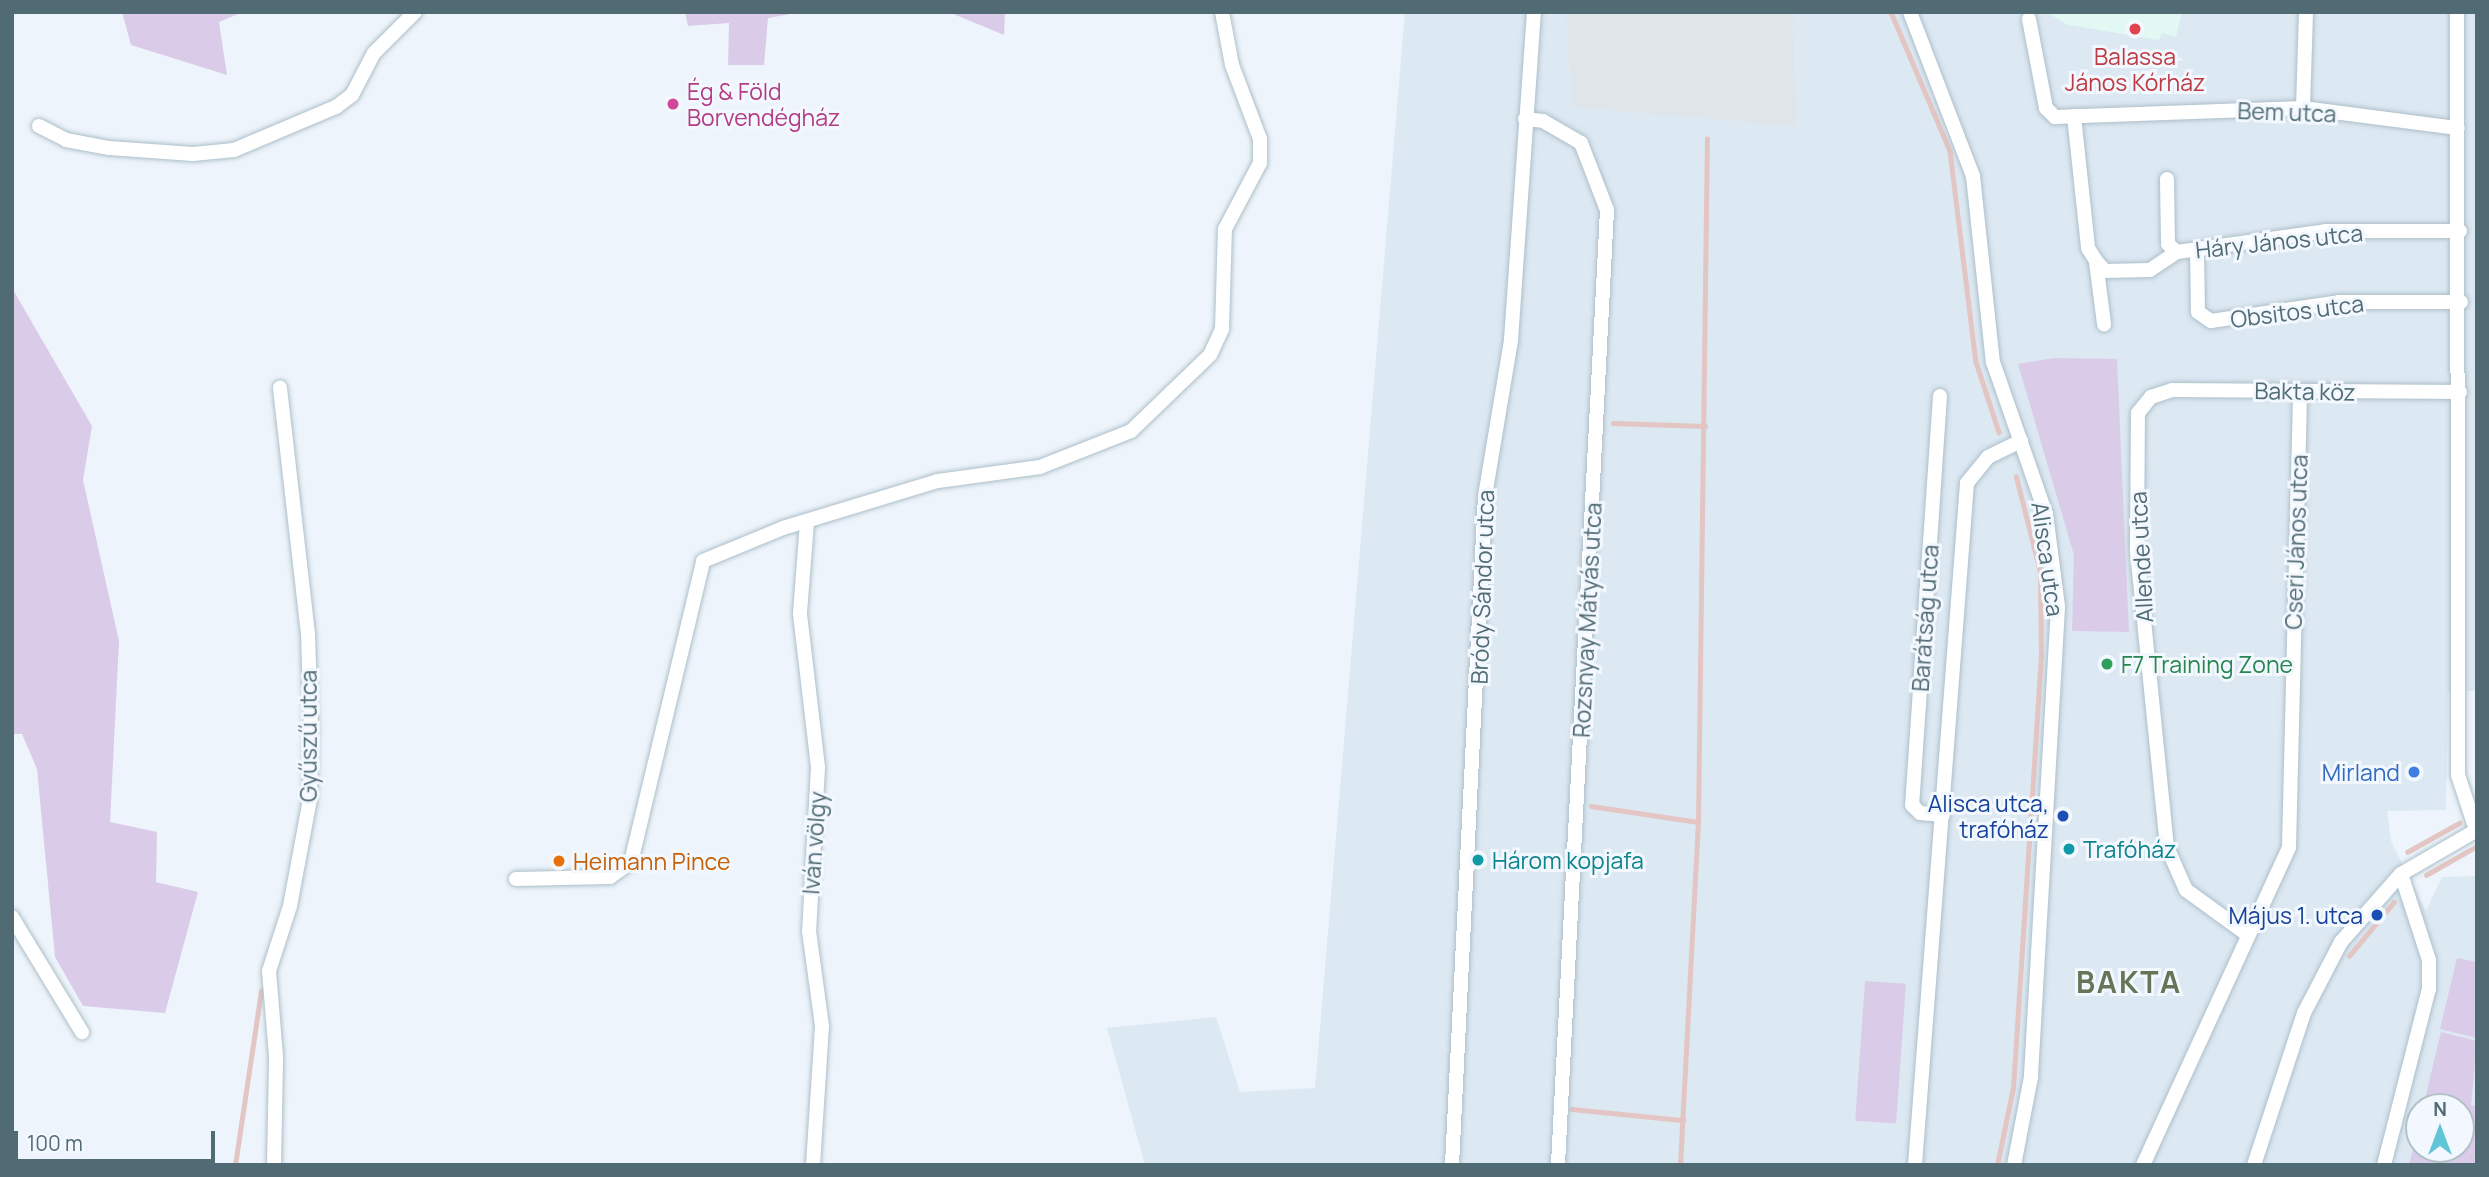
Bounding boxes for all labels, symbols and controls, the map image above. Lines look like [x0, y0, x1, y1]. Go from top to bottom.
marker: Balassa János Kórház [2125, 19, 2145, 39]
place label: Balassa János Kórház [2065, 42, 2205, 96]
place label: Ég & Föld Borvendégház [687, 77, 840, 131]
marker: Ég & Föld Borvendégház [665, 96, 681, 112]
street label: Bem utca [2237, 96, 2337, 128]
street label: Háry János utca [2194, 218, 2364, 264]
street label: Obsitos utca [2229, 289, 2365, 333]
street label: Bakta köz [2254, 376, 2356, 406]
street label: Cseri János utca [2279, 454, 2313, 630]
street label: Bródy Sándor utca [1465, 489, 1499, 685]
street label: Allende utca [2124, 491, 2158, 623]
street label: Alisca utca [2026, 500, 2070, 618]
street label: Rozsnyay Mátyás utca [1567, 502, 1607, 738]
street label: Barátság utca [1906, 543, 1944, 693]
place label: F7 Training Zone [2121, 650, 2293, 678]
marker: F7 Training Zone [2099, 656, 2115, 672]
street label: Gyűszű utca [294, 670, 322, 802]
place label: Mirland [2322, 758, 2400, 786]
marker: Mirland [2406, 764, 2422, 780]
place label: Alisca utca, trafóház [1928, 789, 2049, 843]
street label: Iván völgy [797, 790, 831, 896]
marker: Alisca utca, trafóház [2055, 808, 2071, 824]
place label: Trafóház [2083, 835, 2176, 863]
marker: Trafóház [2061, 841, 2077, 857]
place label: Három kopjafa [1492, 846, 1644, 874]
place label: Heimann Pince [573, 847, 730, 875]
marker: Három kopjafa [1470, 852, 1486, 868]
marker: Heimann Pince [551, 853, 567, 869]
place label: Május 1. utca [2228, 901, 2363, 929]
marker: Május 1. utca [2369, 907, 2385, 923]
district label: BAKTA [2077, 964, 2181, 1000]
north arrow [2405, 1093, 2475, 1163]
text: N [2433, 1096, 2447, 1122]
scale bar [18, 1118, 219, 1162]
text: 100 m [27, 1129, 83, 1157]

